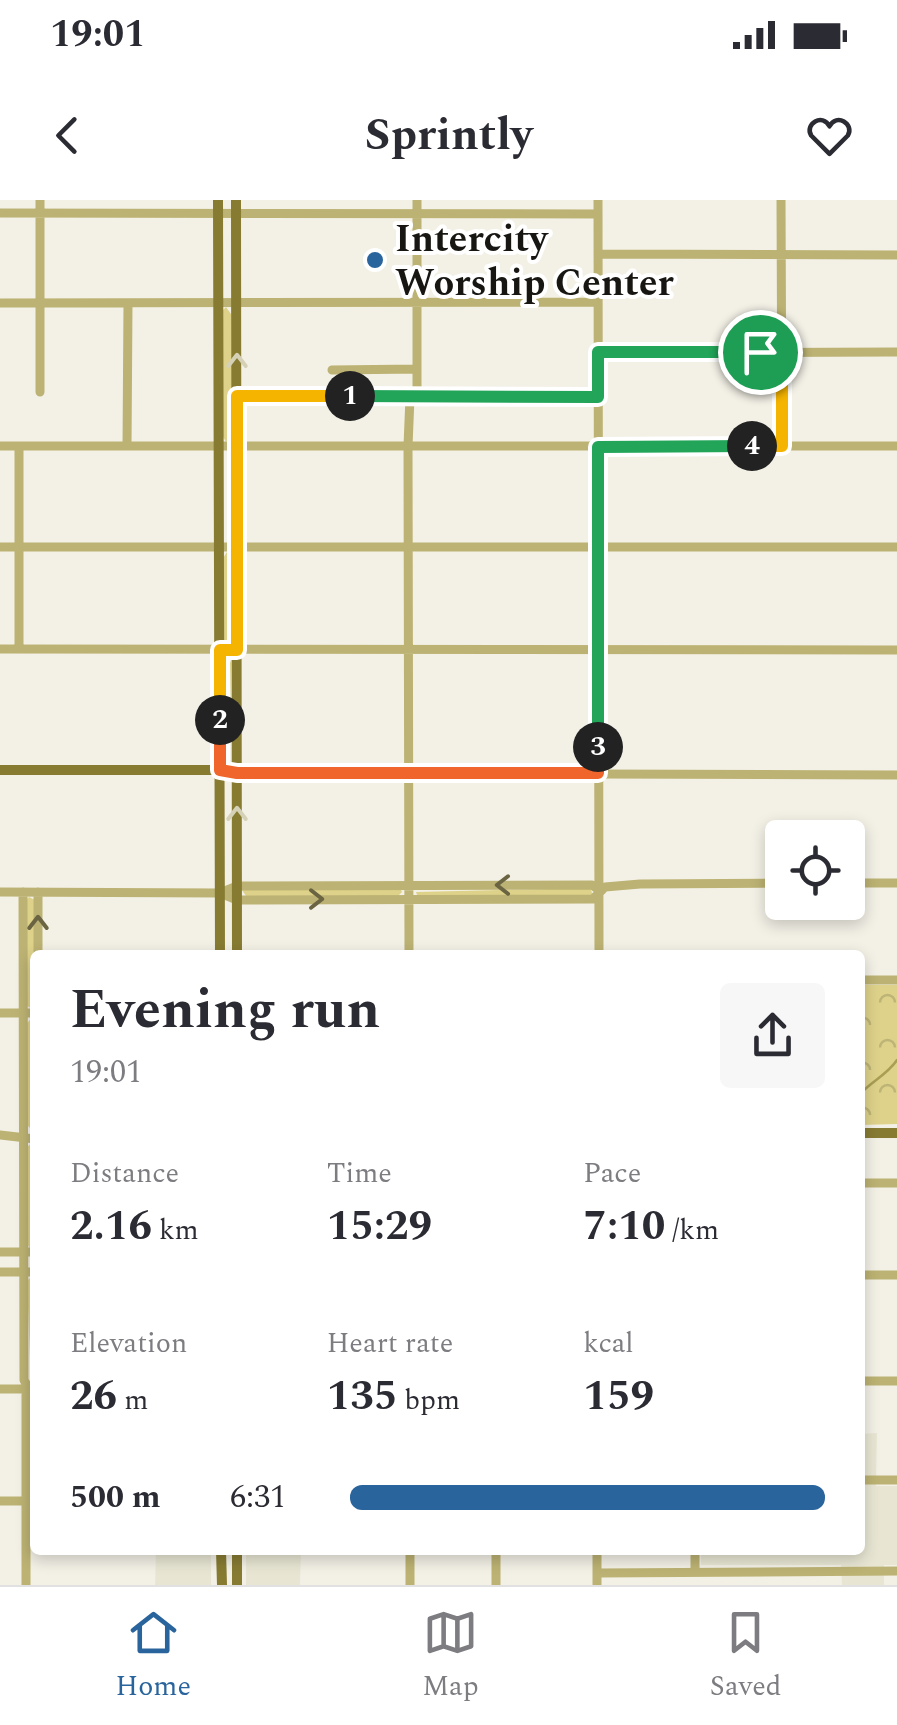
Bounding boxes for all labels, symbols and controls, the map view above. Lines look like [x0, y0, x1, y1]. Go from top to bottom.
text: 19:01 [50, 6, 145, 64]
text: Sprintly [365, 101, 532, 170]
icon: back [40, 108, 95, 163]
icon: heart [802, 108, 857, 163]
place label: Intercity Worship Center [395, 211, 675, 313]
marker: Intercity Worship Center [364, 249, 386, 271]
pin [718, 310, 803, 395]
icon: arrive [733, 325, 788, 380]
one-way arrow [226, 352, 248, 368]
pin: 1 [325, 371, 375, 421]
text: 1 [342, 374, 358, 417]
pin: 4 [727, 421, 777, 471]
text: 4 [744, 424, 760, 467]
pin: 2 [195, 695, 245, 745]
text: 2 [212, 698, 228, 741]
pin: 3 [573, 722, 623, 772]
text: 3 [590, 725, 606, 768]
one-way arrow [226, 805, 248, 820]
map controls [765, 820, 865, 920]
button: locate [765, 820, 865, 920]
one-way arrow [494, 874, 510, 896]
one-way arrow [309, 889, 325, 910]
one-way arrow [27, 915, 49, 930]
text: Evening run [70, 969, 380, 1052]
button: share [720, 983, 825, 1088]
text: 19:01 [70, 1048, 142, 1097]
text: Distance [70, 1152, 179, 1195]
text: Time [327, 1152, 392, 1195]
text: Pace [583, 1152, 641, 1195]
text: 2.16 [70, 1195, 152, 1258]
text: 15:29 [327, 1195, 432, 1258]
text: 7:10 [583, 1195, 665, 1258]
text: km [152, 1209, 199, 1252]
text: /km [665, 1209, 719, 1252]
text: Elevation [70, 1322, 187, 1365]
text: Heart rate [327, 1322, 453, 1365]
text: kcal [583, 1322, 634, 1365]
text: 26 [70, 1365, 117, 1428]
text: 135 [327, 1365, 397, 1428]
text: 159 [583, 1365, 654, 1428]
text: m [117, 1379, 148, 1422]
text: bpm [397, 1379, 460, 1422]
text: 500 m [70, 1473, 161, 1522]
text: 6:31 [230, 1473, 286, 1522]
tab: Home [116, 1605, 191, 1708]
tab: Map [422, 1605, 479, 1708]
tab: Saved [710, 1605, 781, 1708]

